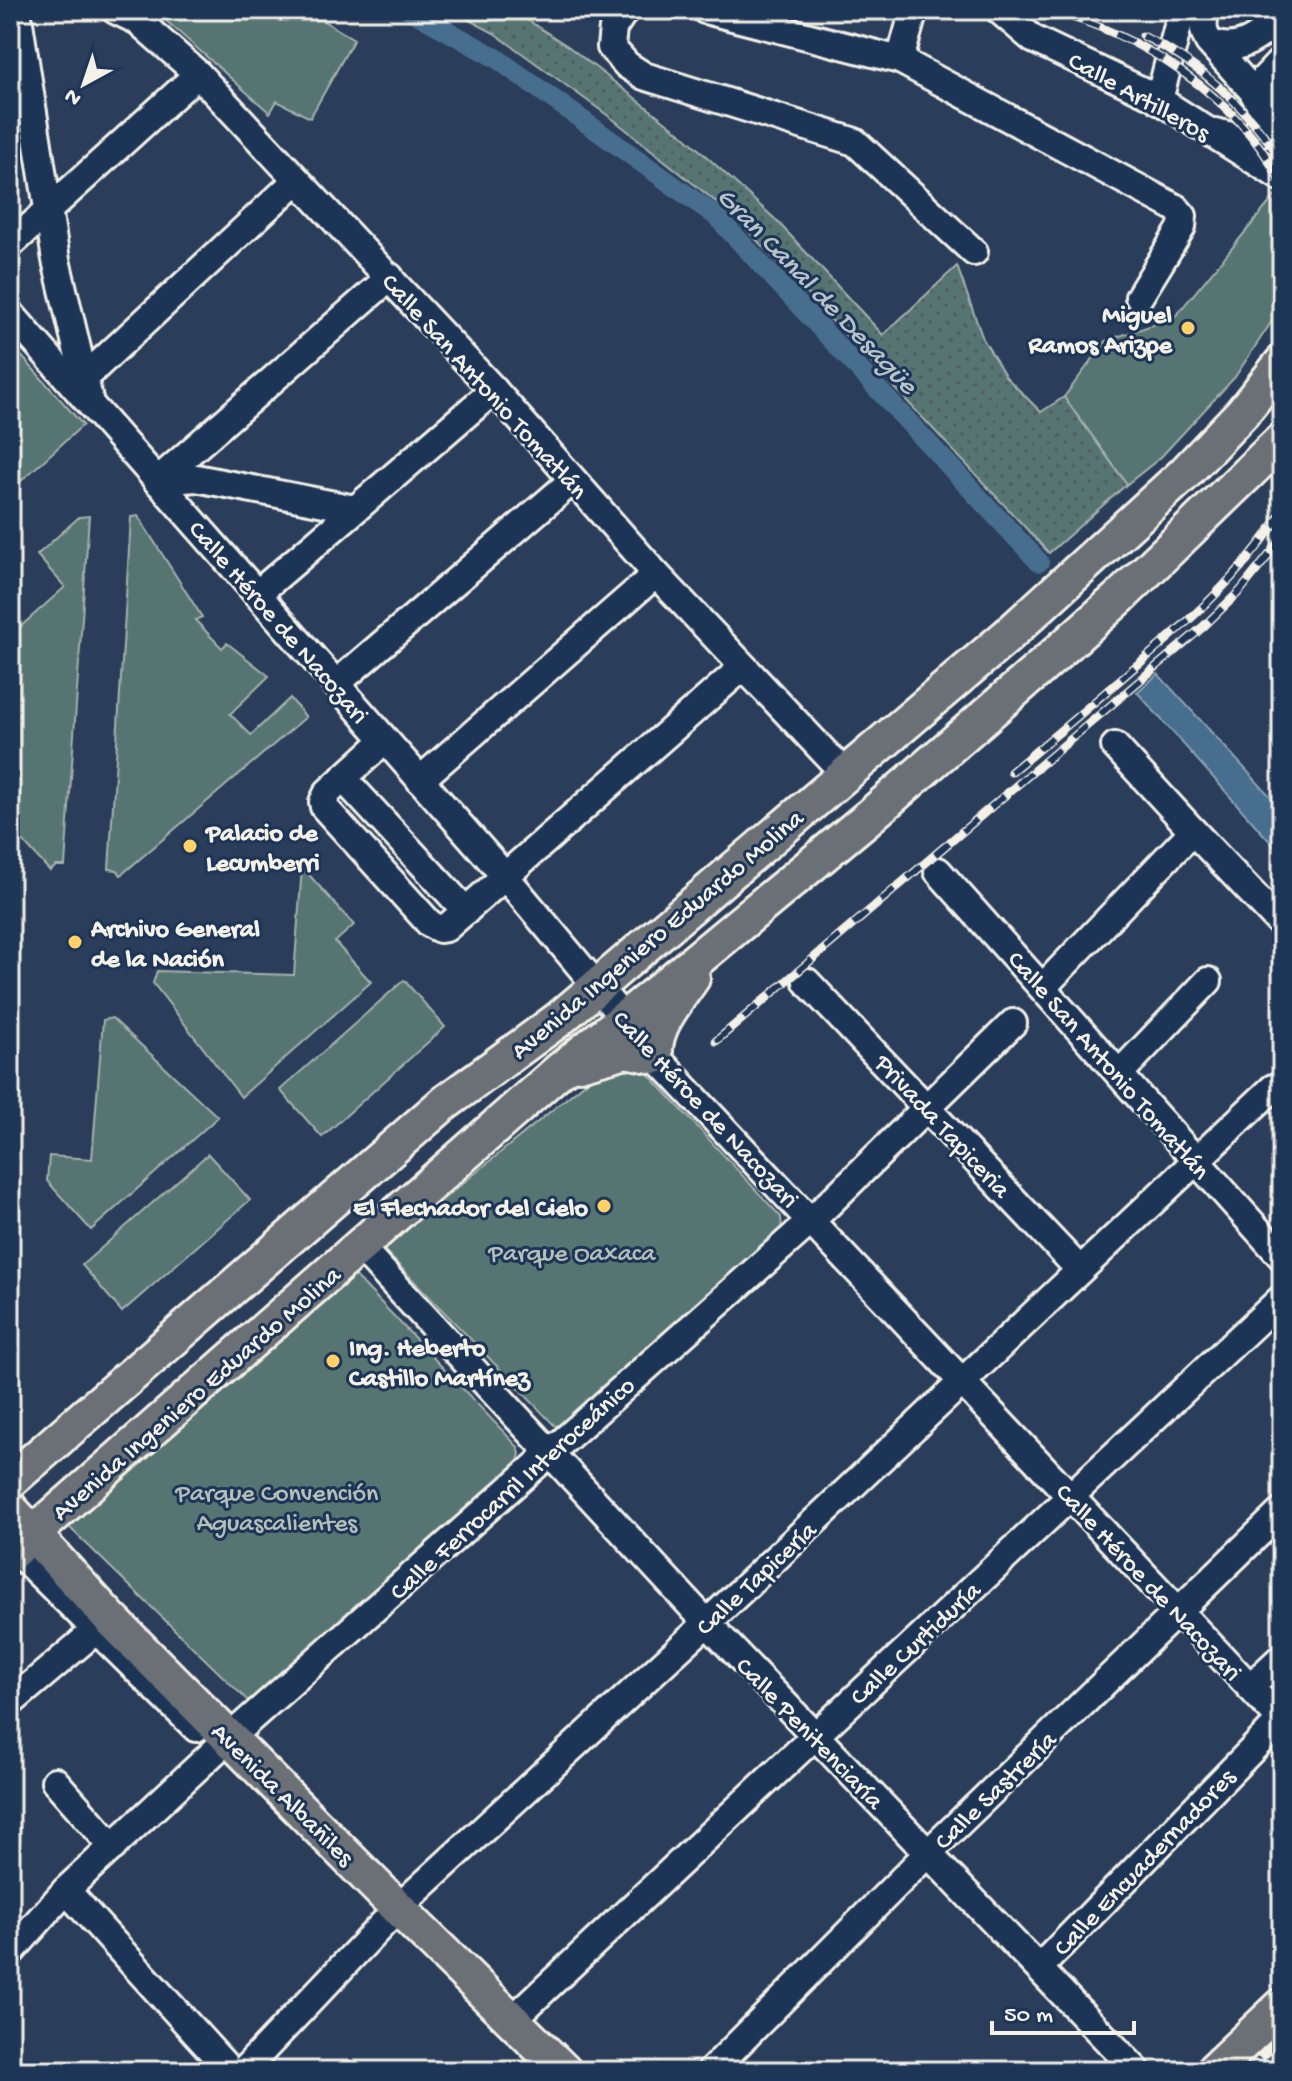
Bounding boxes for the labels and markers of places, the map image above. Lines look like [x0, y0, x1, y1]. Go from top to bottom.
place label: Miguel Ramos Arizpe [1027, 302, 1174, 363]
marker: Miguel Ramos Arizpe [1179, 319, 1197, 337]
place label: Palacio de Lecumberri [204, 820, 320, 881]
marker: Palacio de Lecumberri [181, 837, 199, 855]
place label: Archivo General de la Nación [90, 916, 260, 977]
marker: Archivo General de la Nación [66, 933, 84, 951]
place label: El Flechador del Cielo [353, 1195, 588, 1226]
marker: El Flechador del Cielo [595, 1197, 613, 1215]
place label: Ing. Heberto Castillo Martínez [349, 1335, 531, 1396]
marker: Ing. Heberto Castillo Martínez [324, 1352, 342, 1370]

